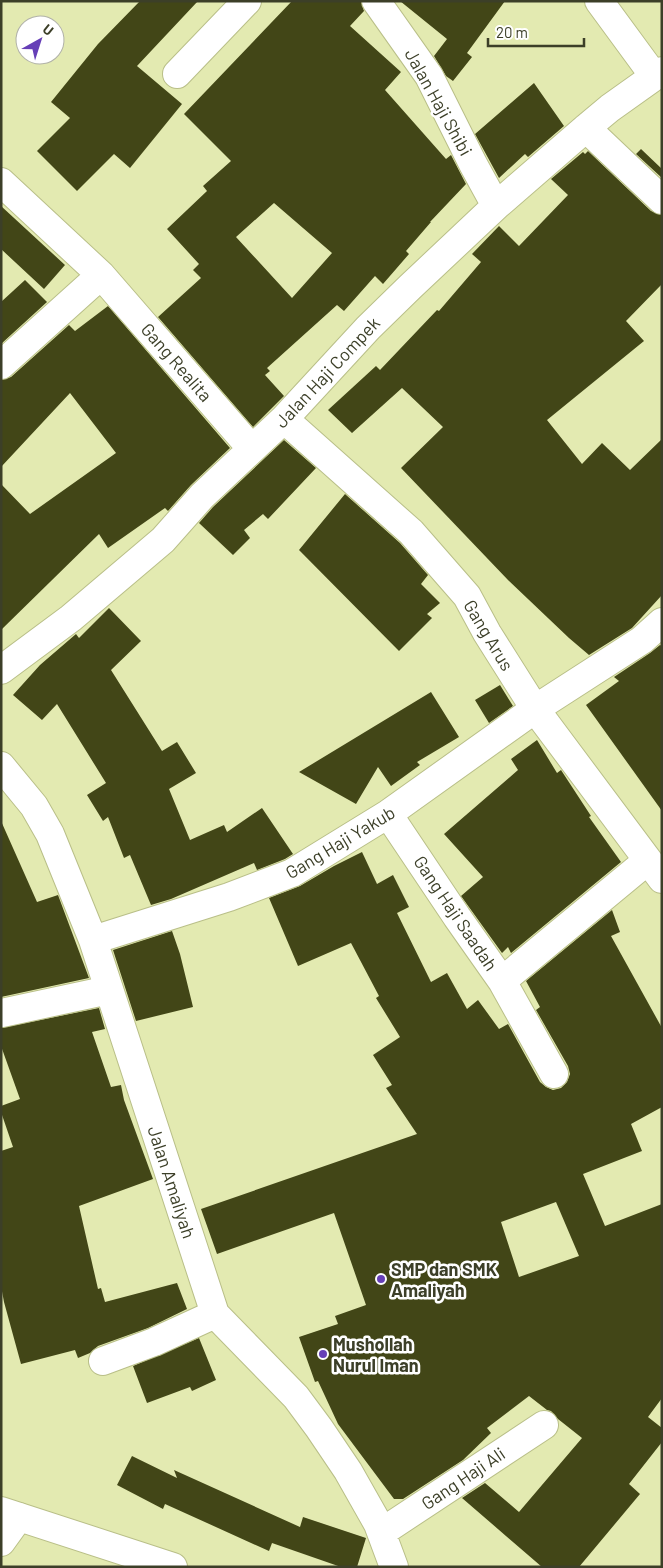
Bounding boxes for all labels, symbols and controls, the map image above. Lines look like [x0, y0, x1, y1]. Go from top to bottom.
north arrow [15, 15, 65, 65]
scale bar [488, 15, 584, 47]
text: U [40, 20, 57, 39]
text: 20 m [496, 23, 528, 41]
street label: Jalan Haji Shibi [401, 45, 477, 159]
street label: Jalan Haji Compek [270, 312, 384, 432]
street label: Gang Realita [137, 318, 217, 406]
street label: Gang Arus [459, 596, 519, 674]
street label: Gang Haji Yakub [281, 801, 399, 883]
street label: Gang Haji Saadah [409, 851, 503, 975]
street label: Jalan Amaliyah [143, 1123, 201, 1241]
place label: SMP dan SMK Amaliyah [391, 1258, 497, 1301]
marker: SMP dan SMK Amaliyah [375, 1273, 387, 1285]
place label: Mushollah Nurul Iman [333, 1333, 419, 1376]
marker: Mushollah Nurul Iman [317, 1348, 329, 1360]
street label: Gang Haji Ali [417, 1442, 509, 1514]

